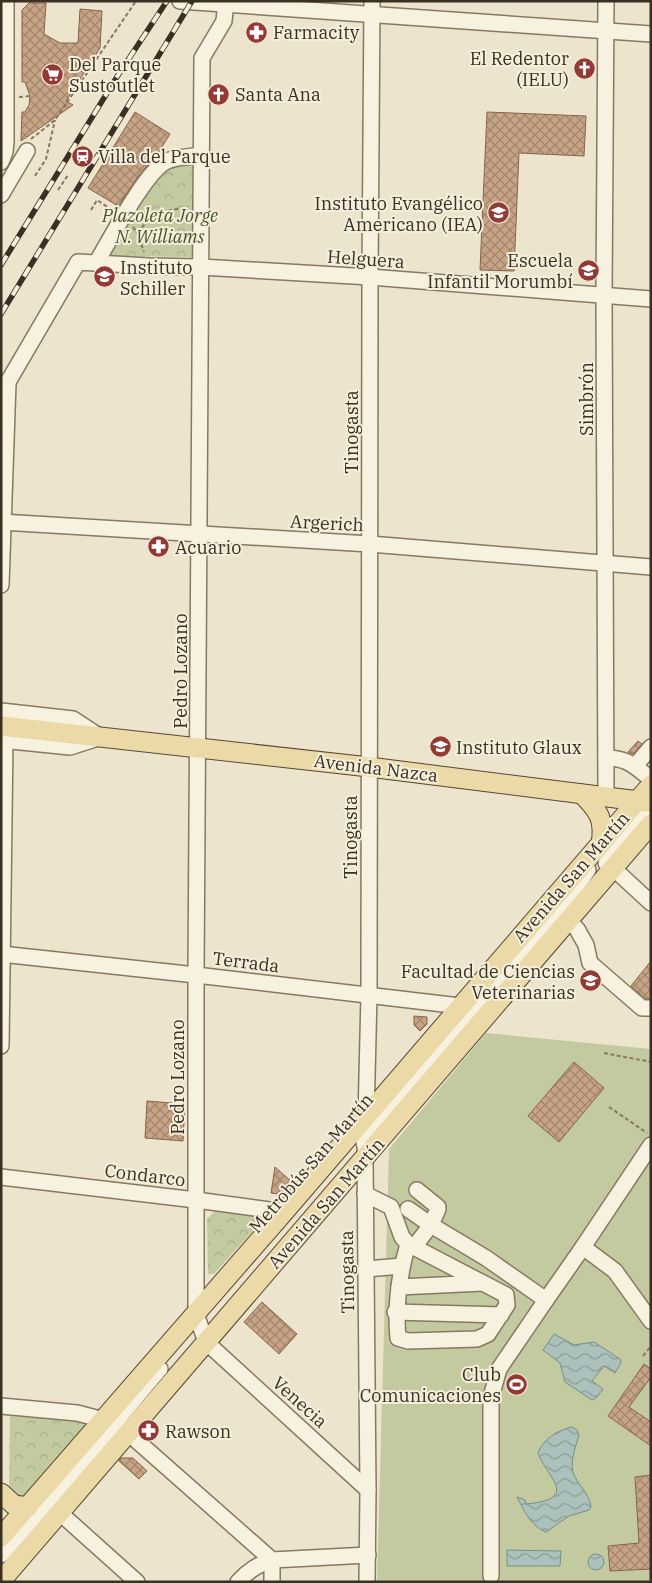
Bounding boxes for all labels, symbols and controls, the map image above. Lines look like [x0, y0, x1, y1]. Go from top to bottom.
pharmacy icon: Farmacity [245, 20, 269, 44]
place label: Farmacity [273, 21, 360, 44]
place label: El Redentor (IELU) [470, 47, 569, 91]
place label: Del Parque Sustoutlet [69, 53, 161, 97]
church icon: El Redentor (IELU) [573, 56, 597, 80]
supermarket icon: Del Parque Sustoutlet [41, 62, 65, 86]
church icon: Santa Ana [207, 82, 231, 106]
place label: Santa Ana [235, 83, 321, 106]
station icon: Villa del Parque [70, 144, 94, 168]
place label: Villa del Parque [98, 145, 231, 168]
place label: Instituto Evangélico Americano (IEA) [315, 192, 483, 236]
school or university icon: Instituto Evangélico Americano (IEA) [487, 201, 511, 225]
park label: Plazoleta Jorge N. Williams [101, 204, 218, 248]
street label: Helguera [326, 245, 406, 273]
place label: Escuela Infantil Morumbí [427, 249, 573, 293]
place label: Instituto Schiller [120, 256, 192, 300]
school or university icon: Escuela Infantil Morumbí [577, 258, 601, 282]
school or university icon: Instituto Schiller [92, 265, 116, 289]
street label: Simbrón [575, 362, 598, 436]
street label: Tinogasta [340, 390, 363, 474]
street label: Argerich [290, 510, 364, 536]
pharmacy icon: Acuario [147, 535, 171, 559]
place label: Acuario [175, 536, 241, 559]
street label: Pedro Lozano [169, 613, 192, 729]
school or university icon: Instituto Glaux [428, 735, 452, 759]
place label: Instituto Glaux [456, 736, 582, 759]
street label: Avenida Nazca [313, 749, 440, 787]
street label: Tinogasta [339, 795, 362, 879]
street label: Avenida San Martín [508, 807, 634, 947]
street label: Terrada [211, 946, 281, 978]
place label: Facultad de Ciencias Veterinarias [401, 960, 575, 1004]
school or university icon: Facultad de Ciencias Veterinarias [579, 969, 603, 993]
street label: Pedro Lozano [166, 1019, 189, 1135]
street label: Metrobús San Martín [244, 1088, 378, 1238]
street label: Avenida San Martín [263, 1133, 389, 1273]
street label: Condarco [103, 1159, 187, 1191]
street label: Tinogasta [335, 1230, 359, 1314]
place label: Club Comunicaciones [360, 1363, 501, 1407]
street label: Venecia [268, 1371, 333, 1433]
sports icon: Club Comunicaciones [505, 1372, 529, 1396]
pharmacy icon: Rawson [137, 1419, 161, 1443]
place label: Rawson [165, 1420, 231, 1443]

